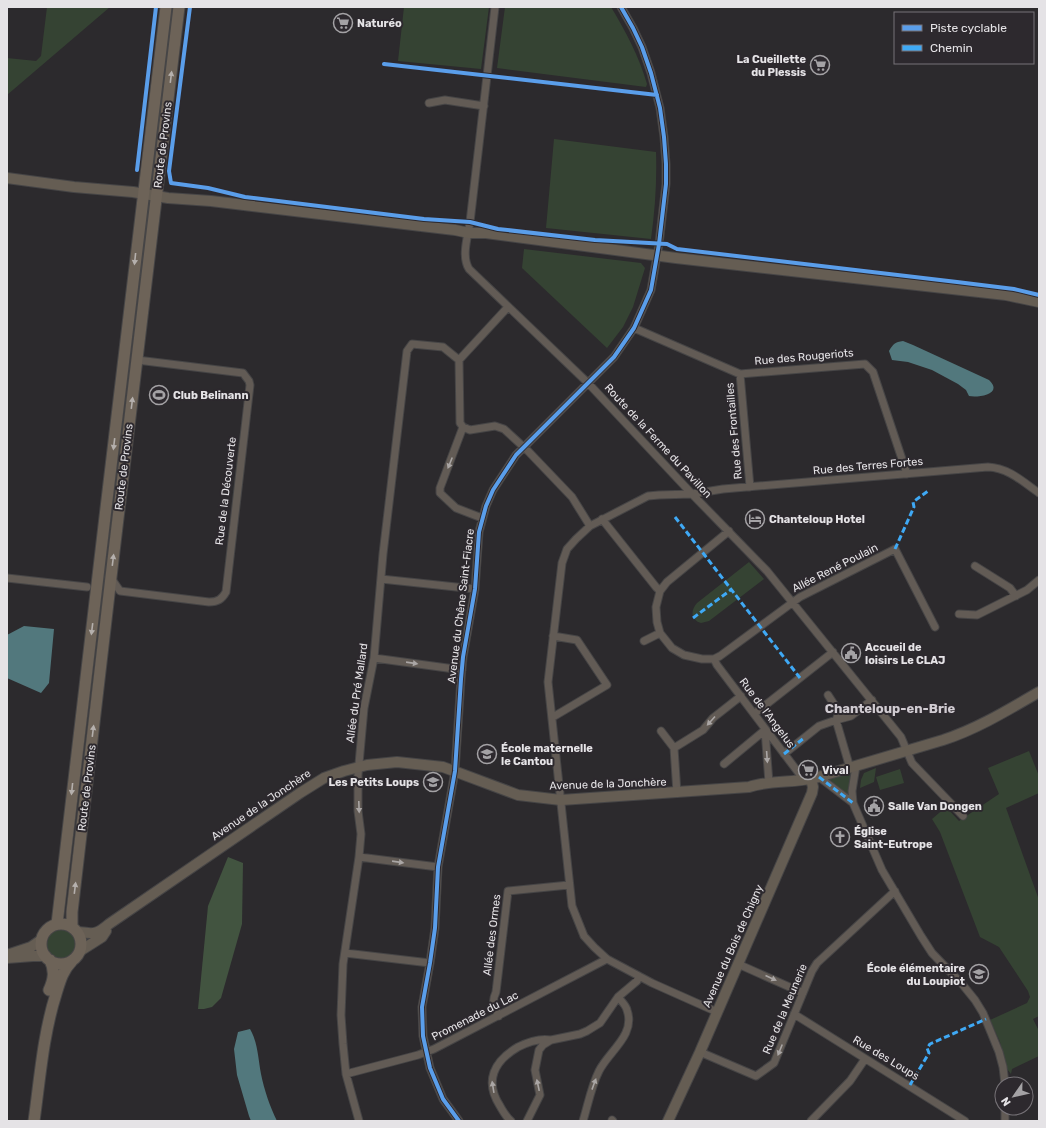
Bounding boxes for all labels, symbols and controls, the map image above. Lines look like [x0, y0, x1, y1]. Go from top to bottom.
supermarket icon: Naturéo [332, 12, 354, 34]
legend [894, 12, 1034, 64]
place label: Naturéo [357, 17, 402, 30]
text: Piste cyclable [930, 21, 1007, 35]
text: Chemin [930, 41, 973, 55]
place label: La Cueillette du Plessis [737, 53, 806, 79]
supermarket icon: La Cueillette du Plessis [809, 54, 831, 76]
one-way arrow [168, 71, 174, 83]
street label: Route de Provins [151, 101, 175, 189]
one-way arrow [132, 253, 138, 266]
street label: Rue des Rougeriots [754, 346, 855, 368]
street label: Route de la Ferme du Pavillon [602, 381, 714, 501]
street label: Rue des Frontailles [723, 382, 745, 480]
sports icon: Club Belinann [148, 384, 170, 406]
place label: Club Belinann [173, 389, 248, 402]
one-way arrow [129, 397, 135, 409]
street label: Route de Provins [112, 423, 136, 511]
street label: Rue de la Découverte [213, 436, 239, 546]
one-way arrow [110, 438, 117, 450]
street label: Rue des Terres Fortes [812, 455, 924, 477]
one-way arrow [446, 458, 452, 470]
hotel icon: Chanteloup Hotel [744, 508, 766, 530]
place label: Chanteloup Hotel [769, 513, 865, 526]
street label: Avenue du Chêne Saint-Fiacre [445, 528, 477, 684]
street label: Allée René Poulain [790, 541, 880, 595]
one-way arrow [110, 554, 116, 566]
one-way arrow [88, 623, 95, 635]
place label: Accueil de loisirs Le CLAJ [865, 641, 946, 667]
street label: Allée du Pré Mallard [344, 642, 370, 744]
public building icon: Accueil de loisirs Le CLAJ [840, 642, 862, 664]
one-way arrow [406, 660, 418, 666]
street label: Rue de l'Angelus [737, 676, 798, 751]
district label: Chanteloup-en-Brie [825, 701, 956, 716]
one-way arrow [706, 716, 715, 726]
one-way arrow [90, 725, 96, 737]
place label: École maternelle le Cantou [501, 742, 593, 768]
school or university icon: École maternelle le Cantou [476, 743, 498, 765]
street label: Route de Provins [75, 744, 99, 832]
one-way arrow [763, 751, 770, 763]
supermarket icon: Vival [797, 759, 819, 781]
place label: Vival [822, 764, 849, 777]
street label: Avenue de la Jonchère [209, 767, 313, 843]
school or university icon: Les Petits Loups [422, 771, 444, 793]
street label: Avenue de la Jonchère [549, 775, 667, 793]
place label: Les Petits Loups [328, 776, 419, 789]
one-way arrow [69, 783, 75, 795]
public building icon: Salle Van Dongen [863, 795, 885, 817]
place label: Salle Van Dongen [888, 800, 982, 813]
one-way arrow [355, 801, 362, 813]
place label: Église Saint-Eutrope [854, 825, 933, 851]
church icon: Église Saint-Eutrope [829, 826, 851, 848]
one-way arrow [392, 859, 404, 865]
one-way arrow [72, 882, 78, 894]
street label: Avenue du Bois de Chigny [700, 883, 766, 1009]
street label: Allée des Ormes [481, 893, 503, 976]
street label: Rue de la Meunerie [760, 962, 810, 1056]
place label: École élémentaire du Loupiot [867, 962, 965, 988]
school or university icon: École élémentaire du Loupiot [968, 963, 990, 985]
one-way arrow [765, 975, 776, 981]
street label: Promenade du Lac [429, 988, 521, 1044]
street label: Rue des Loups [851, 1033, 922, 1083]
one-way arrow [776, 1045, 782, 1057]
north arrow [994, 1076, 1034, 1116]
one-way arrow [591, 1077, 597, 1089]
one-way arrow [535, 1079, 541, 1091]
one-way arrow [490, 1081, 496, 1094]
text: N [998, 1094, 1014, 1108]

